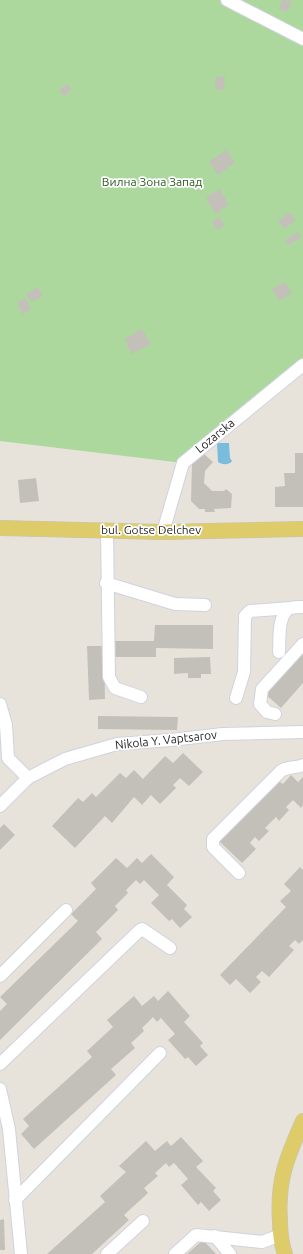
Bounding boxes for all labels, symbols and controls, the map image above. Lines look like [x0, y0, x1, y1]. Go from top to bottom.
park label: Вилна Зона Запад [102, 175, 202, 188]
street label: Lozarska [192, 416, 237, 455]
street label: bul. Gotse Delchev [101, 523, 201, 536]
street label: Nikola Y. Vaptsarov [114, 728, 218, 751]

